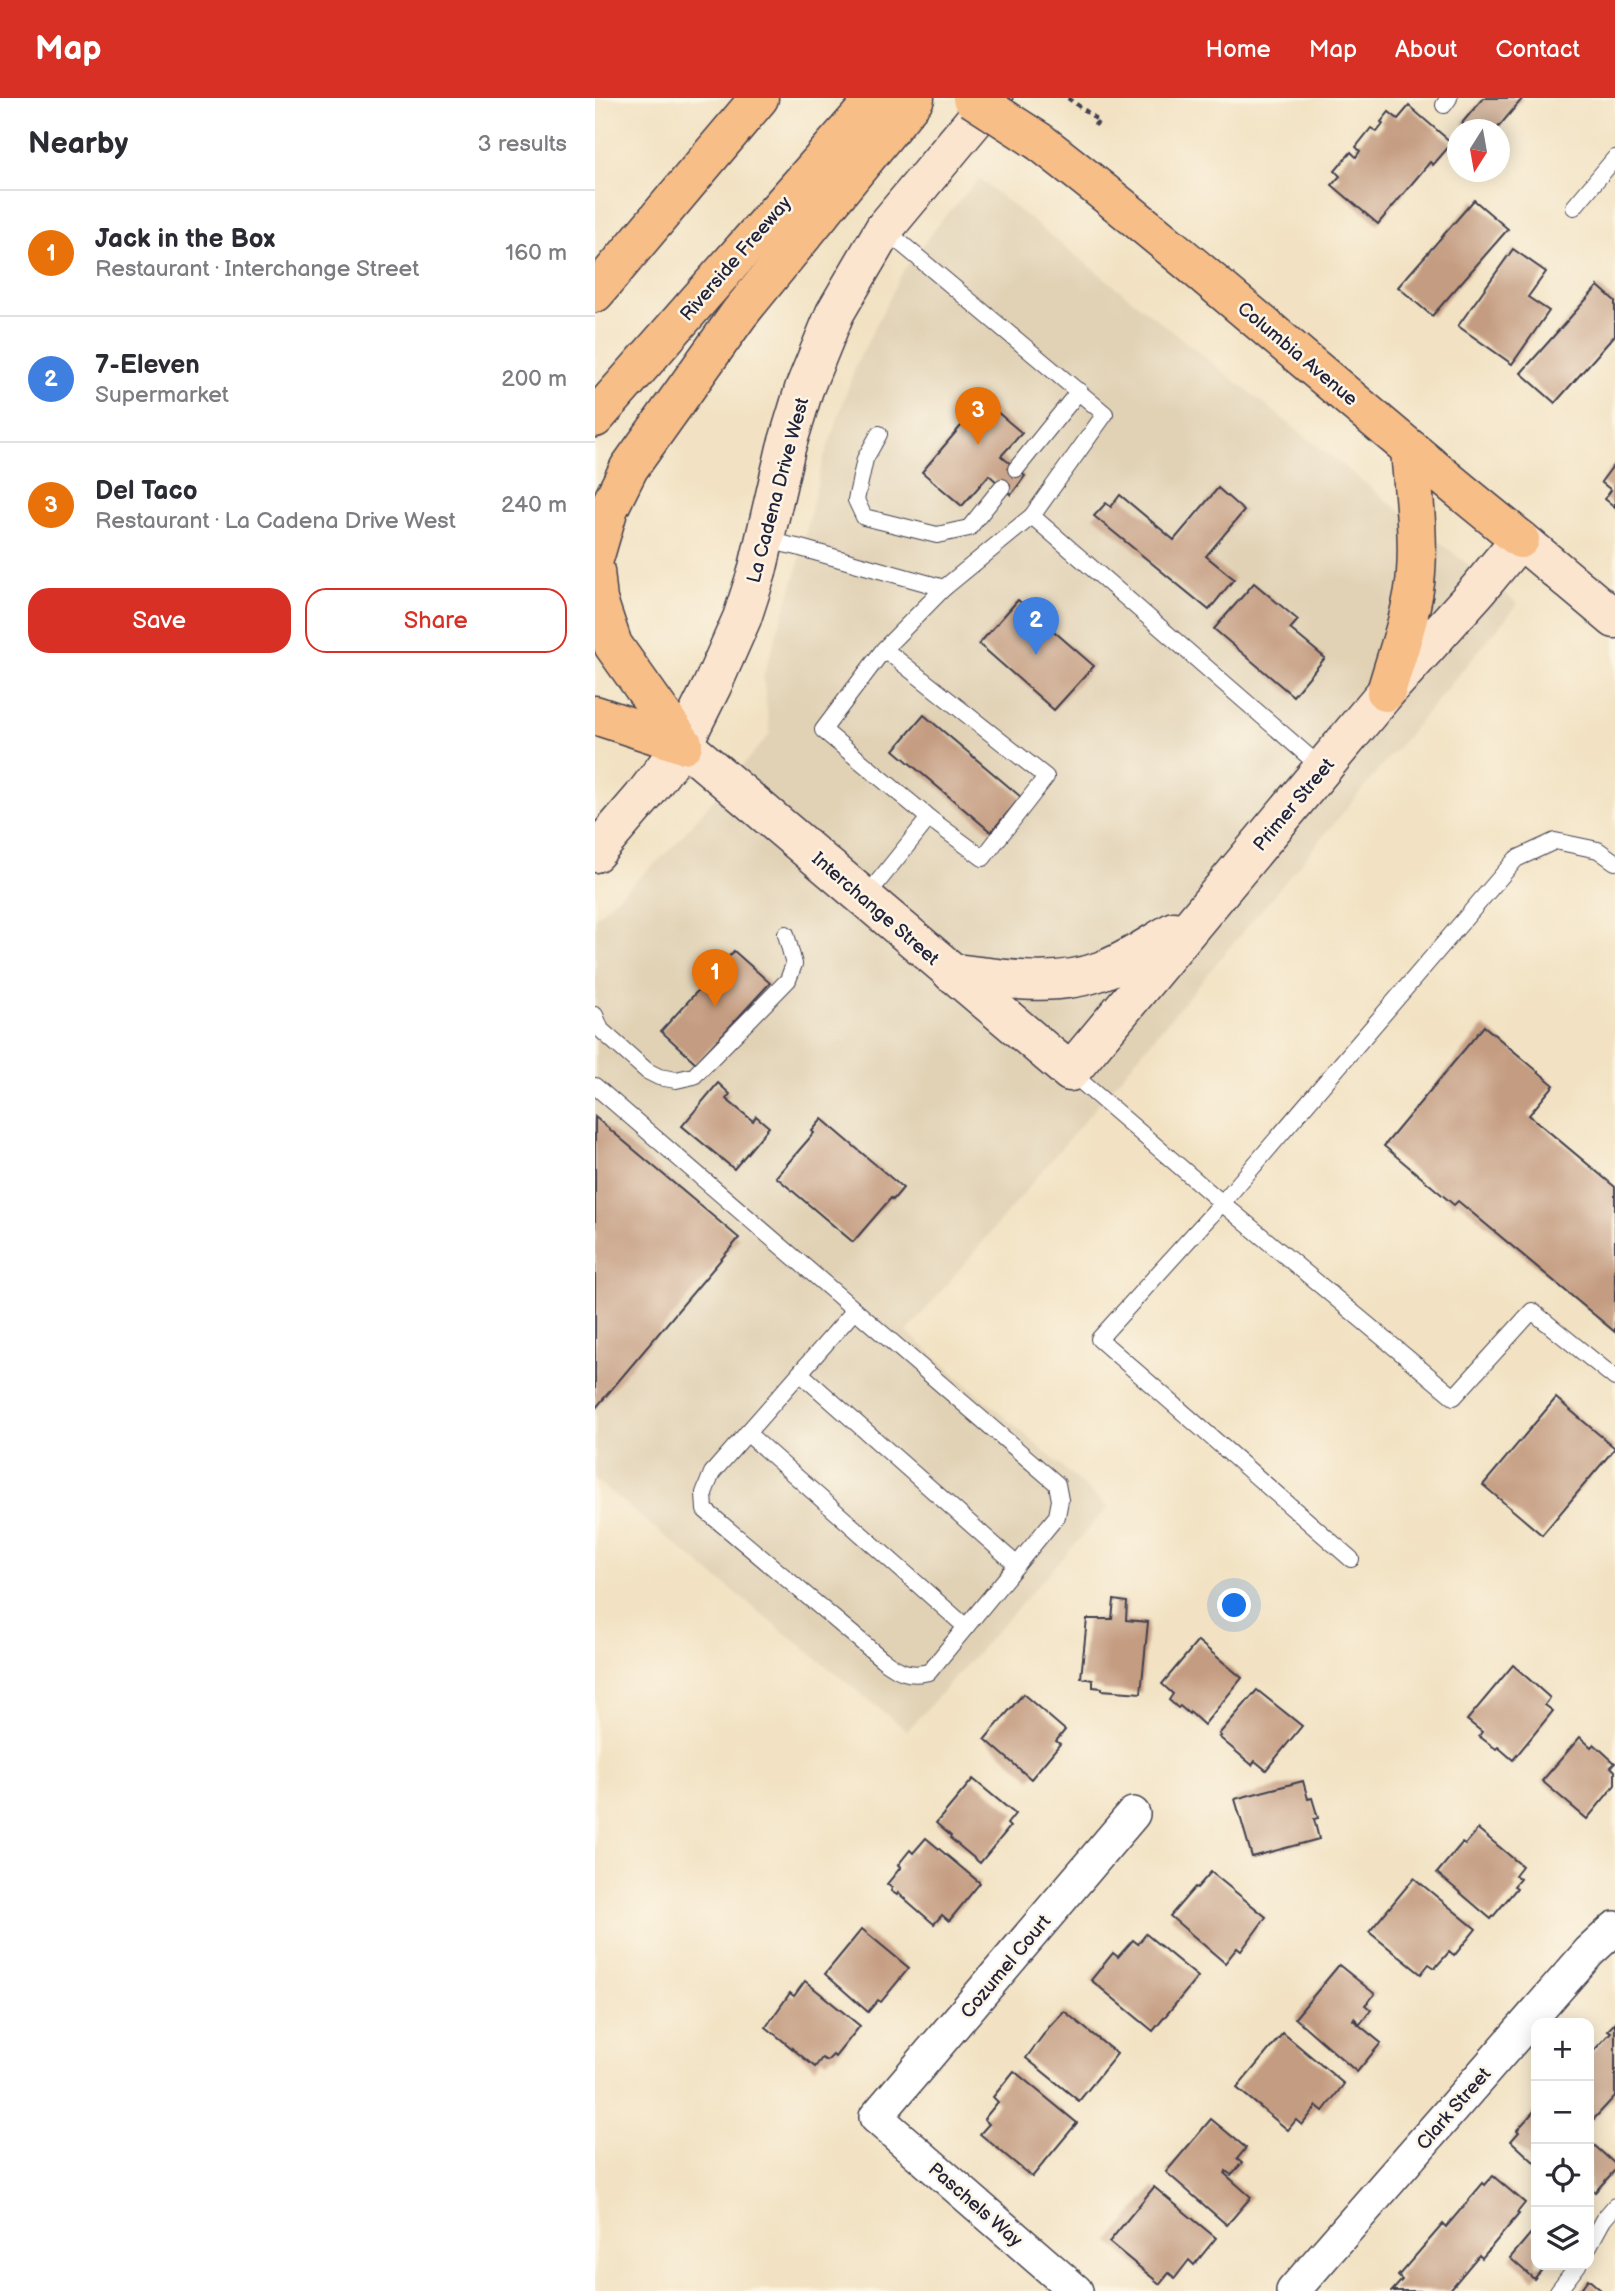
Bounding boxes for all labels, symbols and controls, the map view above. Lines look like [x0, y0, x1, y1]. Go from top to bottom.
text: Map [35, 29, 101, 69]
text: Home [1206, 35, 1271, 64]
text: Map [1309, 35, 1357, 64]
text: About [1395, 35, 1457, 64]
text: Contact [1495, 35, 1580, 64]
north arrow [1447, 119, 1510, 182]
text: Nearby [28, 126, 128, 162]
text: 3 results [478, 130, 567, 158]
street label: Riverside Freeway [676, 192, 797, 326]
text: Jack in the Box [95, 224, 275, 255]
text: 1 [46, 239, 56, 267]
text: 160 m [505, 239, 567, 267]
text: Restaurant · Interchange Street [95, 255, 419, 283]
street label: Columbia Avenue [1232, 297, 1362, 411]
text: 7-Eleven [95, 350, 200, 381]
text: 2 [44, 365, 58, 393]
text: 200 m [501, 365, 567, 393]
text: Supermarket [95, 381, 229, 409]
pin: 3 [955, 387, 1001, 445]
street label: La Cadena Drive West [743, 395, 814, 586]
text: Del Taco [95, 476, 198, 507]
text: 3 [44, 491, 58, 519]
text: 240 m [501, 491, 567, 519]
text: Restaurant · La Cadena Drive West [95, 507, 456, 535]
button: Save [28, 588, 291, 653]
button: Share [305, 588, 567, 653]
pin: 2 [1013, 597, 1059, 655]
street label: Primer Street [1249, 754, 1340, 856]
street label: Interchange Street [807, 848, 943, 971]
pin: 1 [692, 949, 738, 1007]
your location [1217, 1588, 1251, 1622]
street label: Cozumel Court [956, 1911, 1056, 2023]
map controls [1531, 2018, 1594, 2270]
button: + [1531, 2018, 1594, 2081]
street label: Clark Street [1412, 2063, 1496, 2155]
button: − [1531, 2081, 1594, 2144]
button: locate [1531, 2144, 1594, 2207]
street label: Paschels Way [923, 2158, 1027, 2252]
button: layers [1531, 2207, 1594, 2270]

